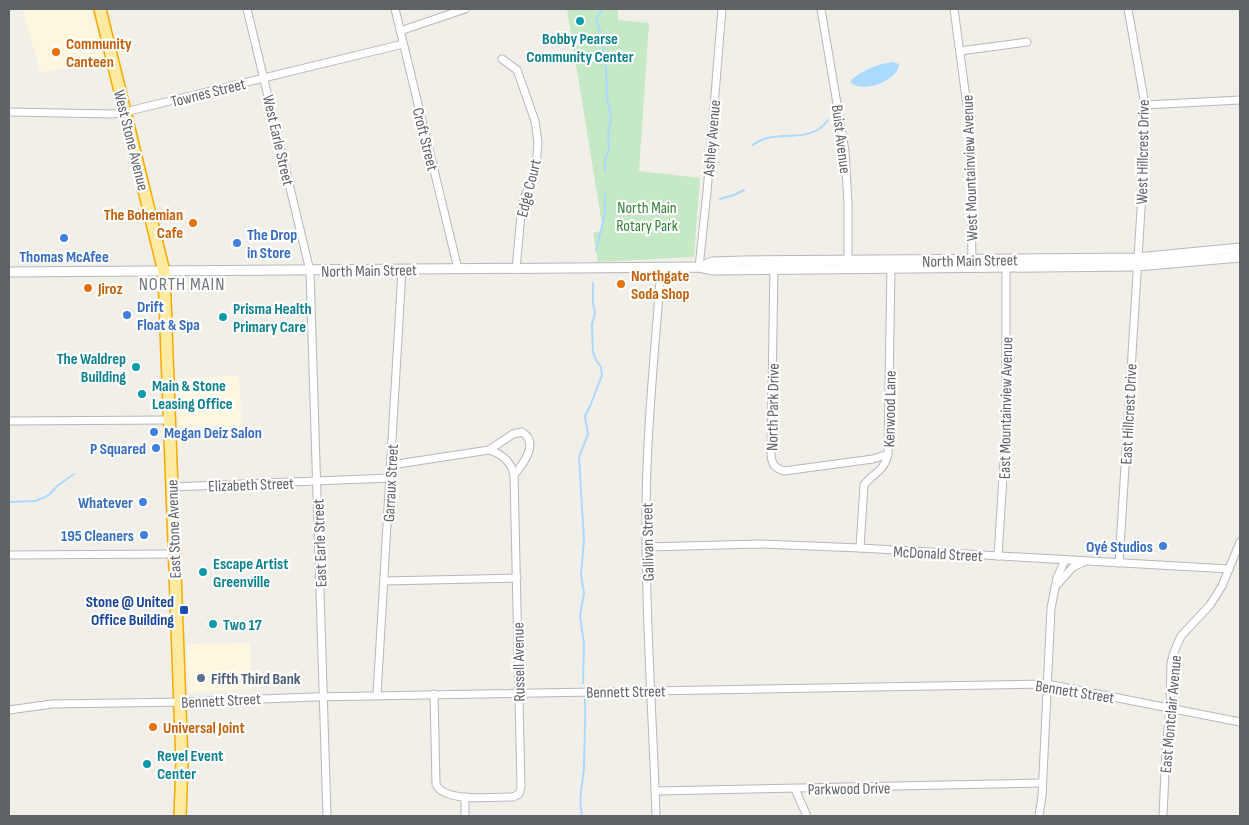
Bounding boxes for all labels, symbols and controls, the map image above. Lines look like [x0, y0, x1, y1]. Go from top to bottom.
marker: Bobby Pearse Community Center [574, 15, 586, 27]
place label: Bobby Pearse Community Center [526, 30, 634, 67]
place label: Community Canteen [66, 35, 132, 72]
marker: Community Canteen [50, 46, 62, 58]
street label: Townes Street [169, 75, 248, 112]
street label: West Stone Avenue [109, 88, 152, 193]
street label: West Earle Street [258, 93, 297, 188]
street label: West Mountainview Avenue [958, 94, 983, 241]
street label: Ashley Avenue [700, 99, 725, 178]
street label: West Hillcrest Drive [1133, 99, 1154, 205]
street label: Buist Avenue [827, 104, 854, 175]
street label: Croft Street [408, 106, 442, 173]
street label: Edge Court [513, 157, 546, 219]
park label: North Main Rotary Park [616, 199, 678, 236]
place label: The Bohemian Cafe [104, 206, 183, 243]
marker: The Bohemian Cafe [187, 217, 199, 229]
place label: The Drop in Store [247, 226, 297, 263]
marker: Thomas McAfee [58, 232, 70, 244]
marker: The Drop in Store [231, 237, 243, 249]
place label: Thomas McAfee [19, 248, 109, 267]
street label: North Main Street [922, 251, 1018, 272]
street label: North Main Street [321, 261, 417, 282]
place label: Northgate Soda Shop [631, 267, 690, 304]
district label: NORTH MAIN [139, 274, 225, 295]
marker: Northgate Soda Shop [615, 278, 627, 290]
place label: Jiroz [97, 280, 123, 299]
marker: Jiroz [82, 282, 94, 294]
place label: Drift Float & Spa [137, 298, 200, 335]
place label: Prisma Health Primary Care [233, 300, 312, 337]
marker: Drift Float & Spa [121, 309, 133, 321]
marker: Prisma Health Primary Care [217, 311, 229, 323]
street label: East Mountainview Avenue [996, 337, 1017, 479]
place label: The Waldrep Building [57, 350, 126, 387]
marker: The Waldrep Building [130, 361, 142, 373]
street label: North Park Drive [763, 363, 784, 451]
street label: East Hillcrest Drive [1117, 363, 1142, 465]
street label: Kenwood Lane [880, 370, 901, 448]
place label: Main & Stone Leasing Office [152, 377, 233, 414]
marker: Main & Stone Leasing Office [136, 388, 148, 400]
place label: Megan Deiz Salon [164, 424, 262, 443]
marker: Megan Deiz Salon [148, 426, 160, 438]
place label: P Squared [90, 440, 146, 459]
marker: P Squared [150, 442, 162, 454]
street label: Garraux Street [380, 443, 403, 523]
street label: Elizabeth Street [208, 475, 294, 496]
street label: East Stone Avenue [163, 479, 186, 579]
place label: Whatever [78, 494, 133, 513]
marker: Whatever [137, 496, 149, 508]
street label: East Earle Street [309, 498, 332, 588]
street label: Gallivan Street [638, 502, 659, 581]
place label: 195 Cleaners [61, 527, 134, 546]
marker: 195 Cleaners [138, 529, 150, 541]
place label: Oyé Studios [1086, 538, 1153, 557]
marker: Oyé Studios [1157, 540, 1169, 552]
street label: McDonald Street [893, 543, 983, 566]
place label: Escape Artist Greenville [213, 555, 288, 592]
marker: Escape Artist Greenville [197, 566, 209, 578]
place label: Stone @ United Office Building [86, 593, 174, 630]
marker: Stone @ United Office Building [178, 604, 190, 616]
place label: Two 17 [223, 616, 262, 635]
marker: Two 17 [207, 618, 219, 630]
street label: Russell Avenue [509, 622, 530, 702]
street label: East Montclair Avenue [1157, 654, 1186, 774]
place label: Fifth Third Bank [211, 670, 301, 689]
marker: Fifth Third Bank [195, 672, 207, 684]
street label: Bennett Street [1034, 677, 1116, 708]
street label: Bennett Street [586, 682, 666, 703]
street label: Bennett Street [181, 690, 261, 713]
place label: Universal Joint [163, 719, 245, 738]
marker: Universal Joint [147, 721, 159, 733]
place label: Revel Event Center [157, 747, 223, 784]
marker: Revel Event Center [141, 758, 153, 770]
street label: Parkwood Drive [807, 779, 891, 800]

